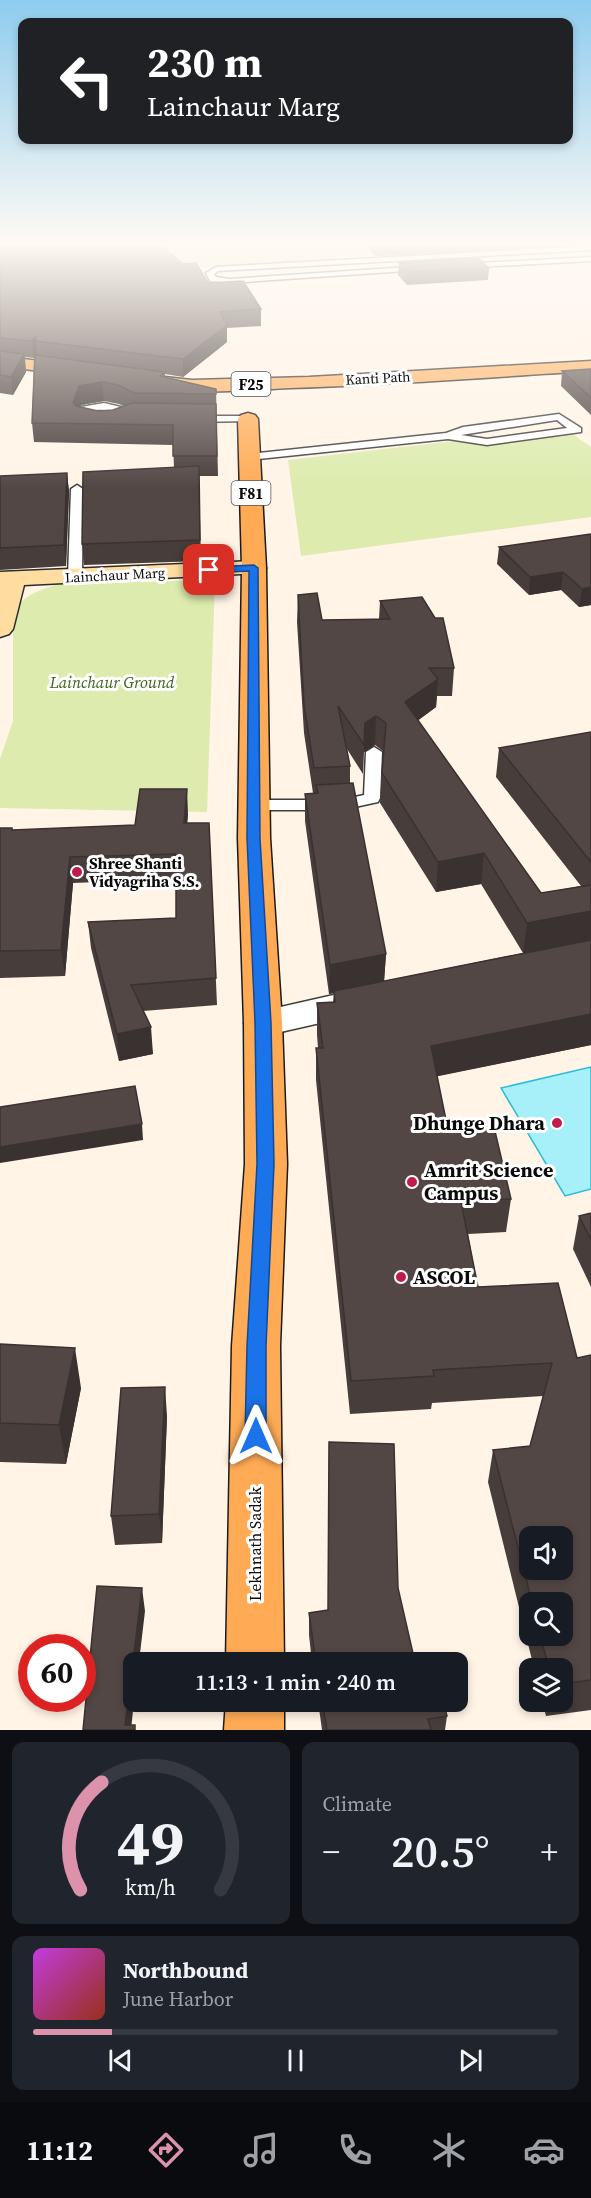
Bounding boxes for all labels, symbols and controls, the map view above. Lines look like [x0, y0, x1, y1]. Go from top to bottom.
text: 230 m [147, 33, 262, 91]
icon: left [48, 42, 126, 120]
text: Lainchaur Marg [147, 88, 340, 125]
street label: Kanti Path [345, 366, 411, 390]
road number: F25 [232, 372, 270, 396]
road number: F81 [232, 481, 270, 505]
pin [183, 544, 234, 595]
icon: arrive [192, 553, 225, 586]
street label: Lainchaur Marg [64, 562, 166, 588]
park label: Lainchaur Ground [49, 671, 175, 693]
place label: Shree Shanti Vidyagriha S.S. [89, 852, 199, 892]
marker: Shree Shanti Vidyagriha S.S. [70, 865, 84, 879]
place label: Dhunge Dhara [413, 1109, 545, 1137]
marker: Dhunge Dhara [550, 1116, 564, 1130]
place label: Amrit Science Campus [424, 1156, 553, 1207]
marker: Amrit Science Campus [405, 1175, 419, 1189]
place label: ASCOL [413, 1263, 475, 1291]
marker: ASCOL [394, 1270, 408, 1284]
position arrow [224, 1404, 288, 1468]
street label: Lekhnath Sadak [244, 1487, 266, 1601]
map controls [519, 1526, 573, 1712]
button: sound [519, 1526, 573, 1580]
button: search [519, 1592, 573, 1646]
speed limit sign: 60 [18, 1634, 96, 1712]
button: layers [519, 1658, 573, 1712]
text: 11:13 · 1 min · 240 m [195, 1667, 396, 1697]
text: Climate [323, 1790, 392, 1818]
text: 49 [117, 1799, 185, 1885]
text: 20.5° [391, 1820, 489, 1882]
text: − [323, 1829, 340, 1874]
text: + [541, 1829, 558, 1874]
text: km/h [125, 1873, 176, 1902]
text: Northbound [123, 1955, 248, 1985]
text: June Harbor [123, 1985, 233, 2013]
icon: previous [104, 2044, 137, 2077]
icon: pause [279, 2044, 312, 2077]
icon: next [454, 2044, 487, 2077]
icon: directions [145, 2129, 187, 2171]
icon: music [240, 2129, 282, 2171]
icon: phone [334, 2129, 376, 2171]
icon: climate [428, 2129, 470, 2171]
icon: car [523, 2129, 565, 2171]
text: 11:12 [26, 2132, 93, 2169]

